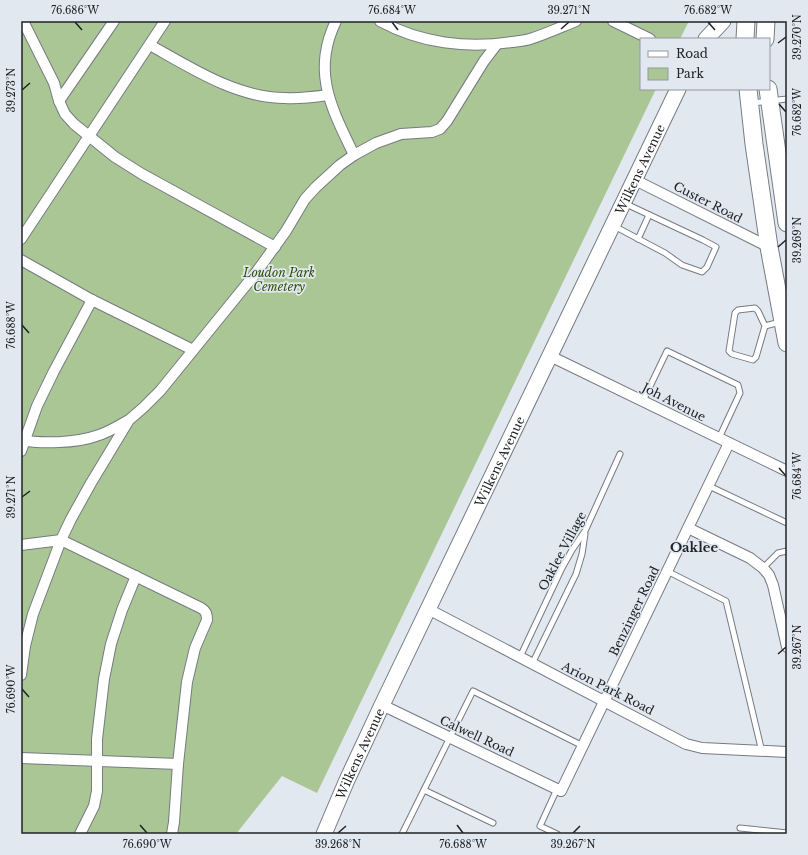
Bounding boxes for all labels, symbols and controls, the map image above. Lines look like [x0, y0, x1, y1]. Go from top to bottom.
text: 76.686°W [51, 4, 99, 17]
text: 76.684°W [368, 4, 416, 17]
text: 39.271°N [547, 4, 591, 17]
text: 76.682°W [684, 4, 732, 17]
text: 39.270°N [791, 14, 804, 60]
legend [640, 38, 770, 90]
text: Road [676, 46, 708, 61]
text: Park [676, 66, 704, 81]
text: 39.273°N [5, 68, 18, 112]
text: 76.682°W [791, 88, 804, 136]
street label: Wilkens Avenue [611, 121, 668, 218]
street label: Custer Road [671, 178, 745, 226]
text: 39.269°N [791, 217, 804, 263]
park label: Loudon Park Cemetery [242, 265, 315, 294]
text: 76.688°W [5, 301, 18, 349]
street label: Joh Avenue [638, 379, 708, 424]
street label: Wilkens Avenue [471, 413, 527, 510]
text: 76.684°W [791, 452, 804, 500]
text: 39.271°N [5, 475, 18, 519]
street label: Oaklee Village [535, 509, 589, 593]
district label: Oaklee [670, 539, 718, 556]
street label: Benzinger Road [606, 564, 662, 658]
text: 39.267°N [791, 624, 804, 670]
street label: Arion Park Road [558, 658, 657, 718]
text: 76.690°W [5, 664, 18, 714]
street label: Wilkens Avenue [332, 706, 387, 802]
street label: Calwell Road [437, 712, 517, 760]
text: 76.690°W [122, 838, 172, 851]
text: 39.268°N [315, 838, 361, 851]
text: 76.688°W [439, 838, 487, 851]
text: 39.267°N [550, 838, 596, 851]

